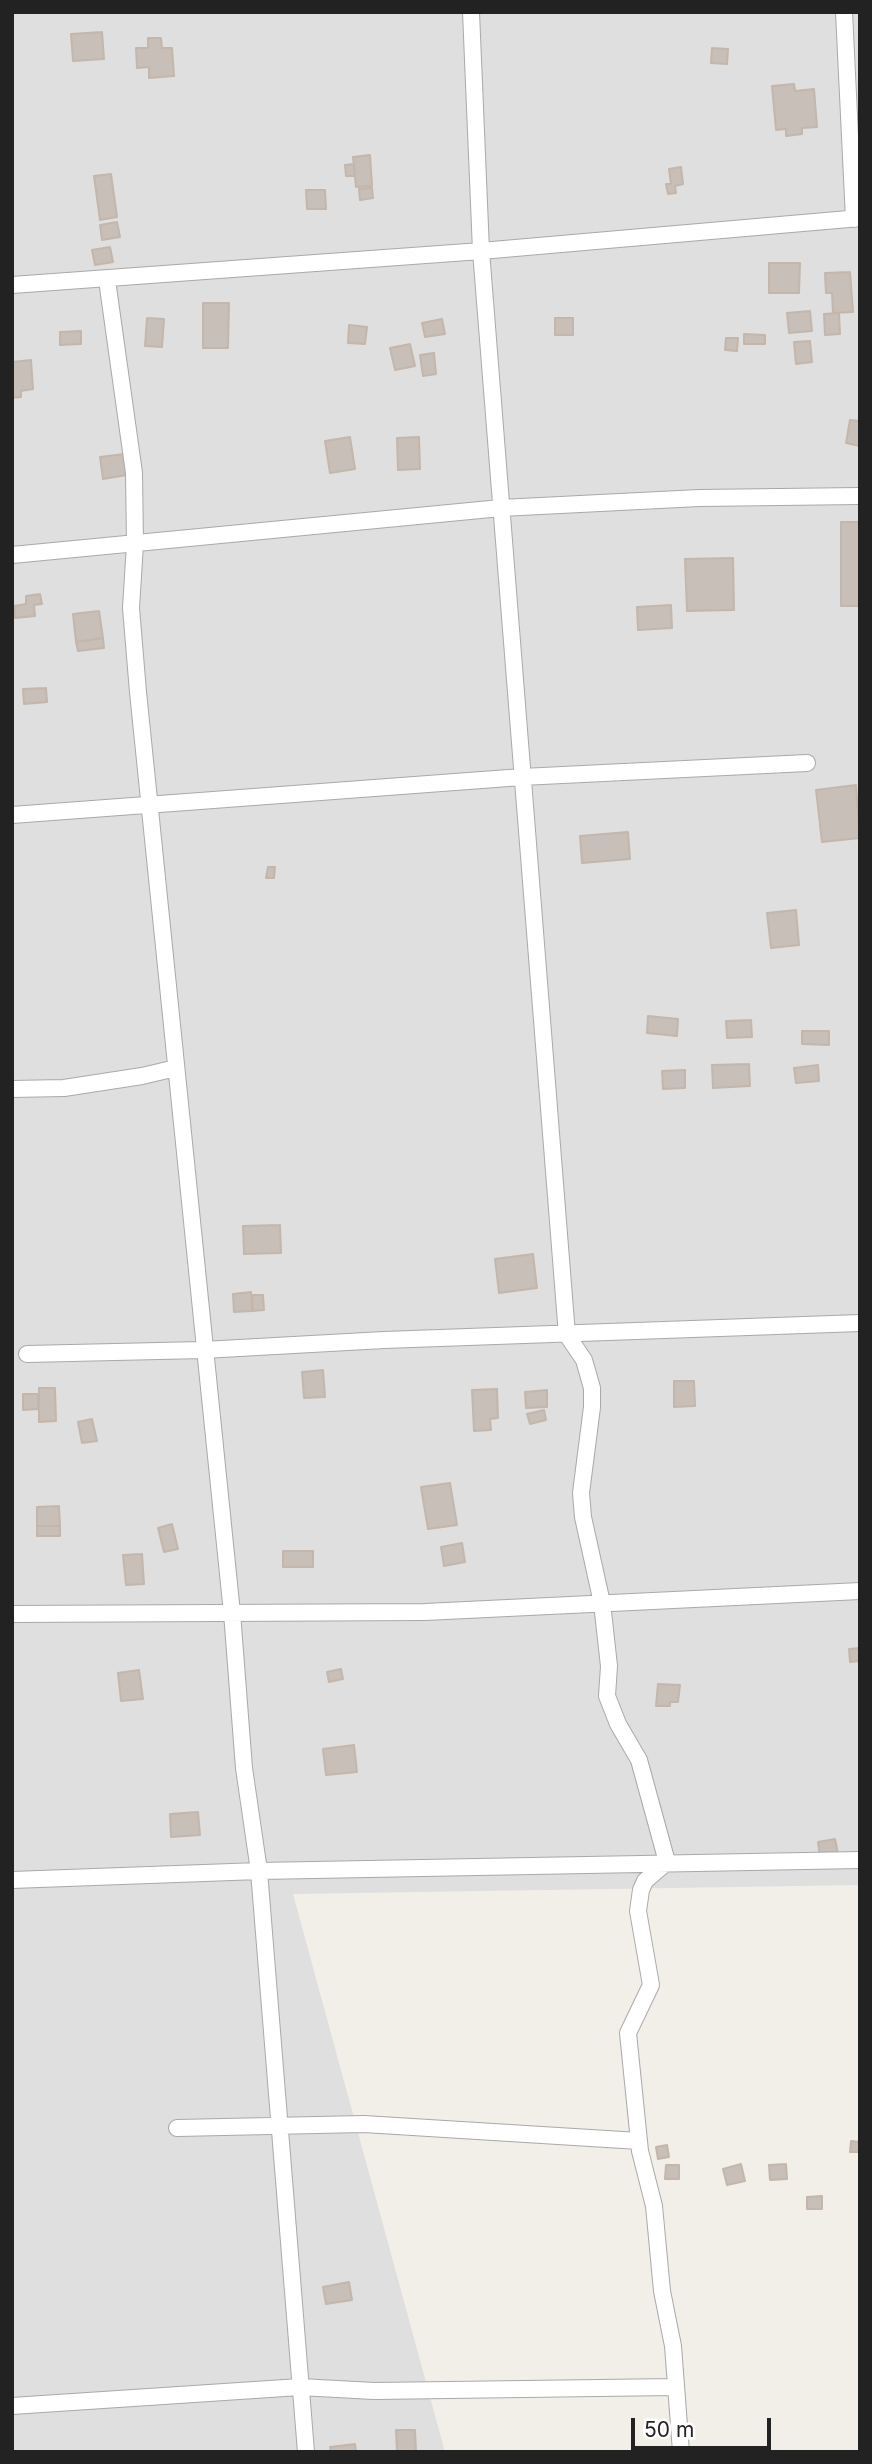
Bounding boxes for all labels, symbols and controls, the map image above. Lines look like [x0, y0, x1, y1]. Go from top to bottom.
scale bar [634, 2404, 774, 2448]
text: 50 m [644, 2417, 694, 2442]

